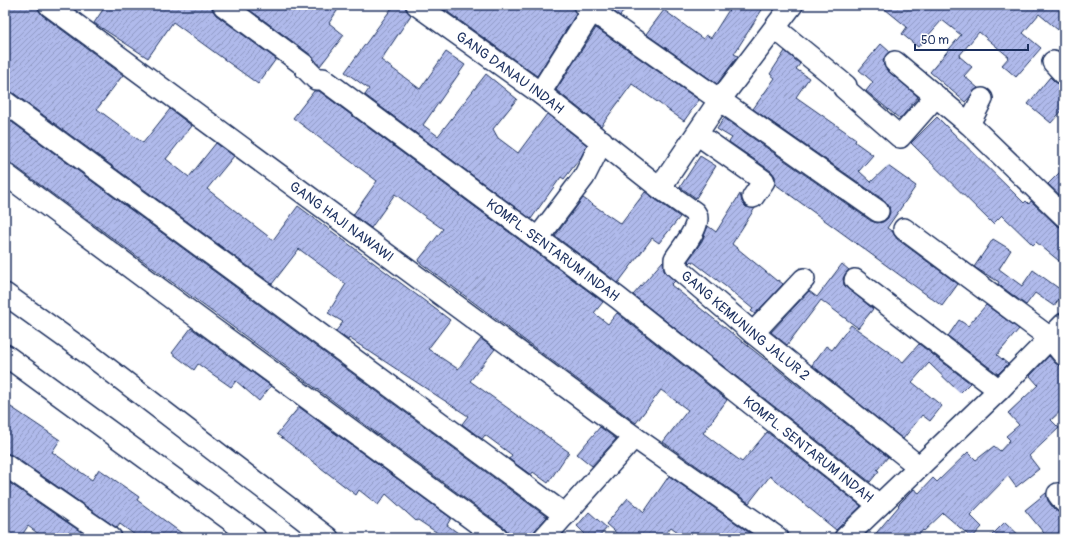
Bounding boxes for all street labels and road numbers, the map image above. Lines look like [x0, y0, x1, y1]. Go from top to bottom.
street label: GANG DANAU INDAH [453, 27, 568, 117]
street label: GANG HAJI NAWAWI [287, 177, 397, 265]
street label: KOMPL. SENTARUM INDAH [483, 195, 623, 305]
street label: GANG KEMUNING JALUR 2 [678, 267, 814, 384]
street label: KOMPL. SENTARUM INDAH [740, 392, 877, 506]

